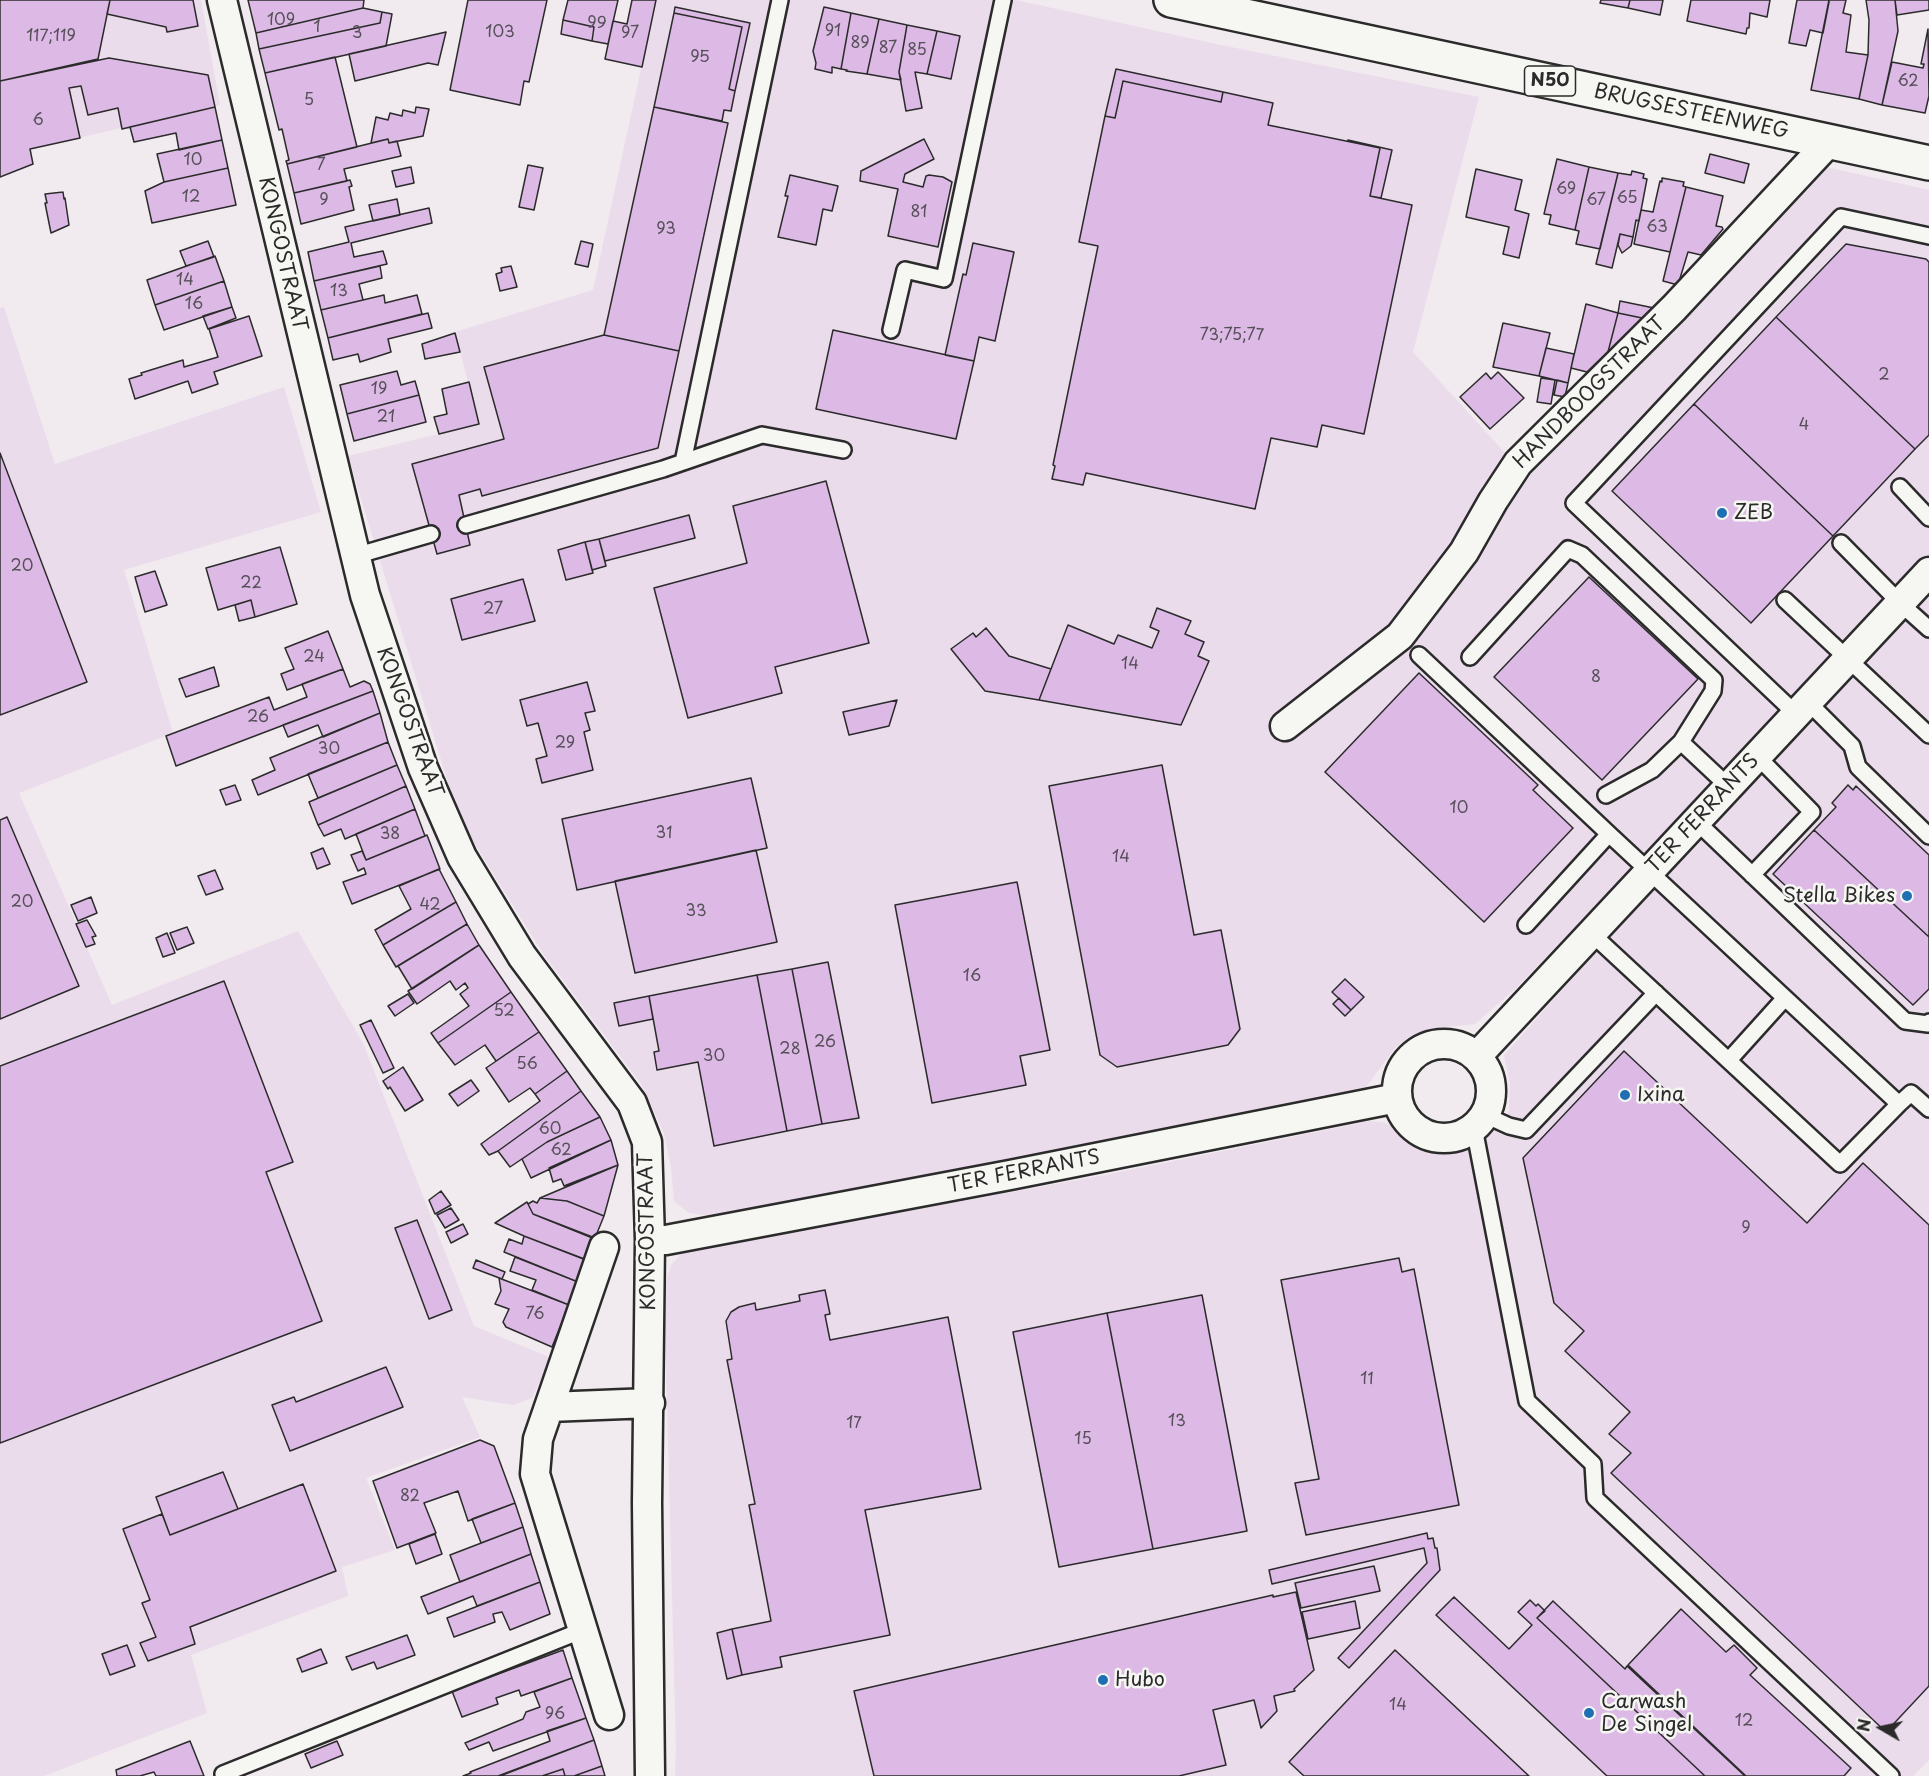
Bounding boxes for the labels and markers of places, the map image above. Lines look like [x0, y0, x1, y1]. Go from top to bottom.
place label: ZEB [1734, 501, 1773, 525]
marker: ZEB [1715, 506, 1729, 520]
place label: Stella Bikes [1783, 884, 1895, 908]
marker: Stella Bikes [1900, 889, 1914, 903]
place label: Ixina [1637, 1083, 1684, 1107]
marker: Ixina [1618, 1088, 1632, 1102]
place label: Hubo [1115, 1668, 1165, 1692]
marker: Hubo [1096, 1673, 1110, 1687]
place label: Carwash De Singel [1601, 1690, 1692, 1737]
marker: Carwash De Singel [1582, 1706, 1596, 1720]

